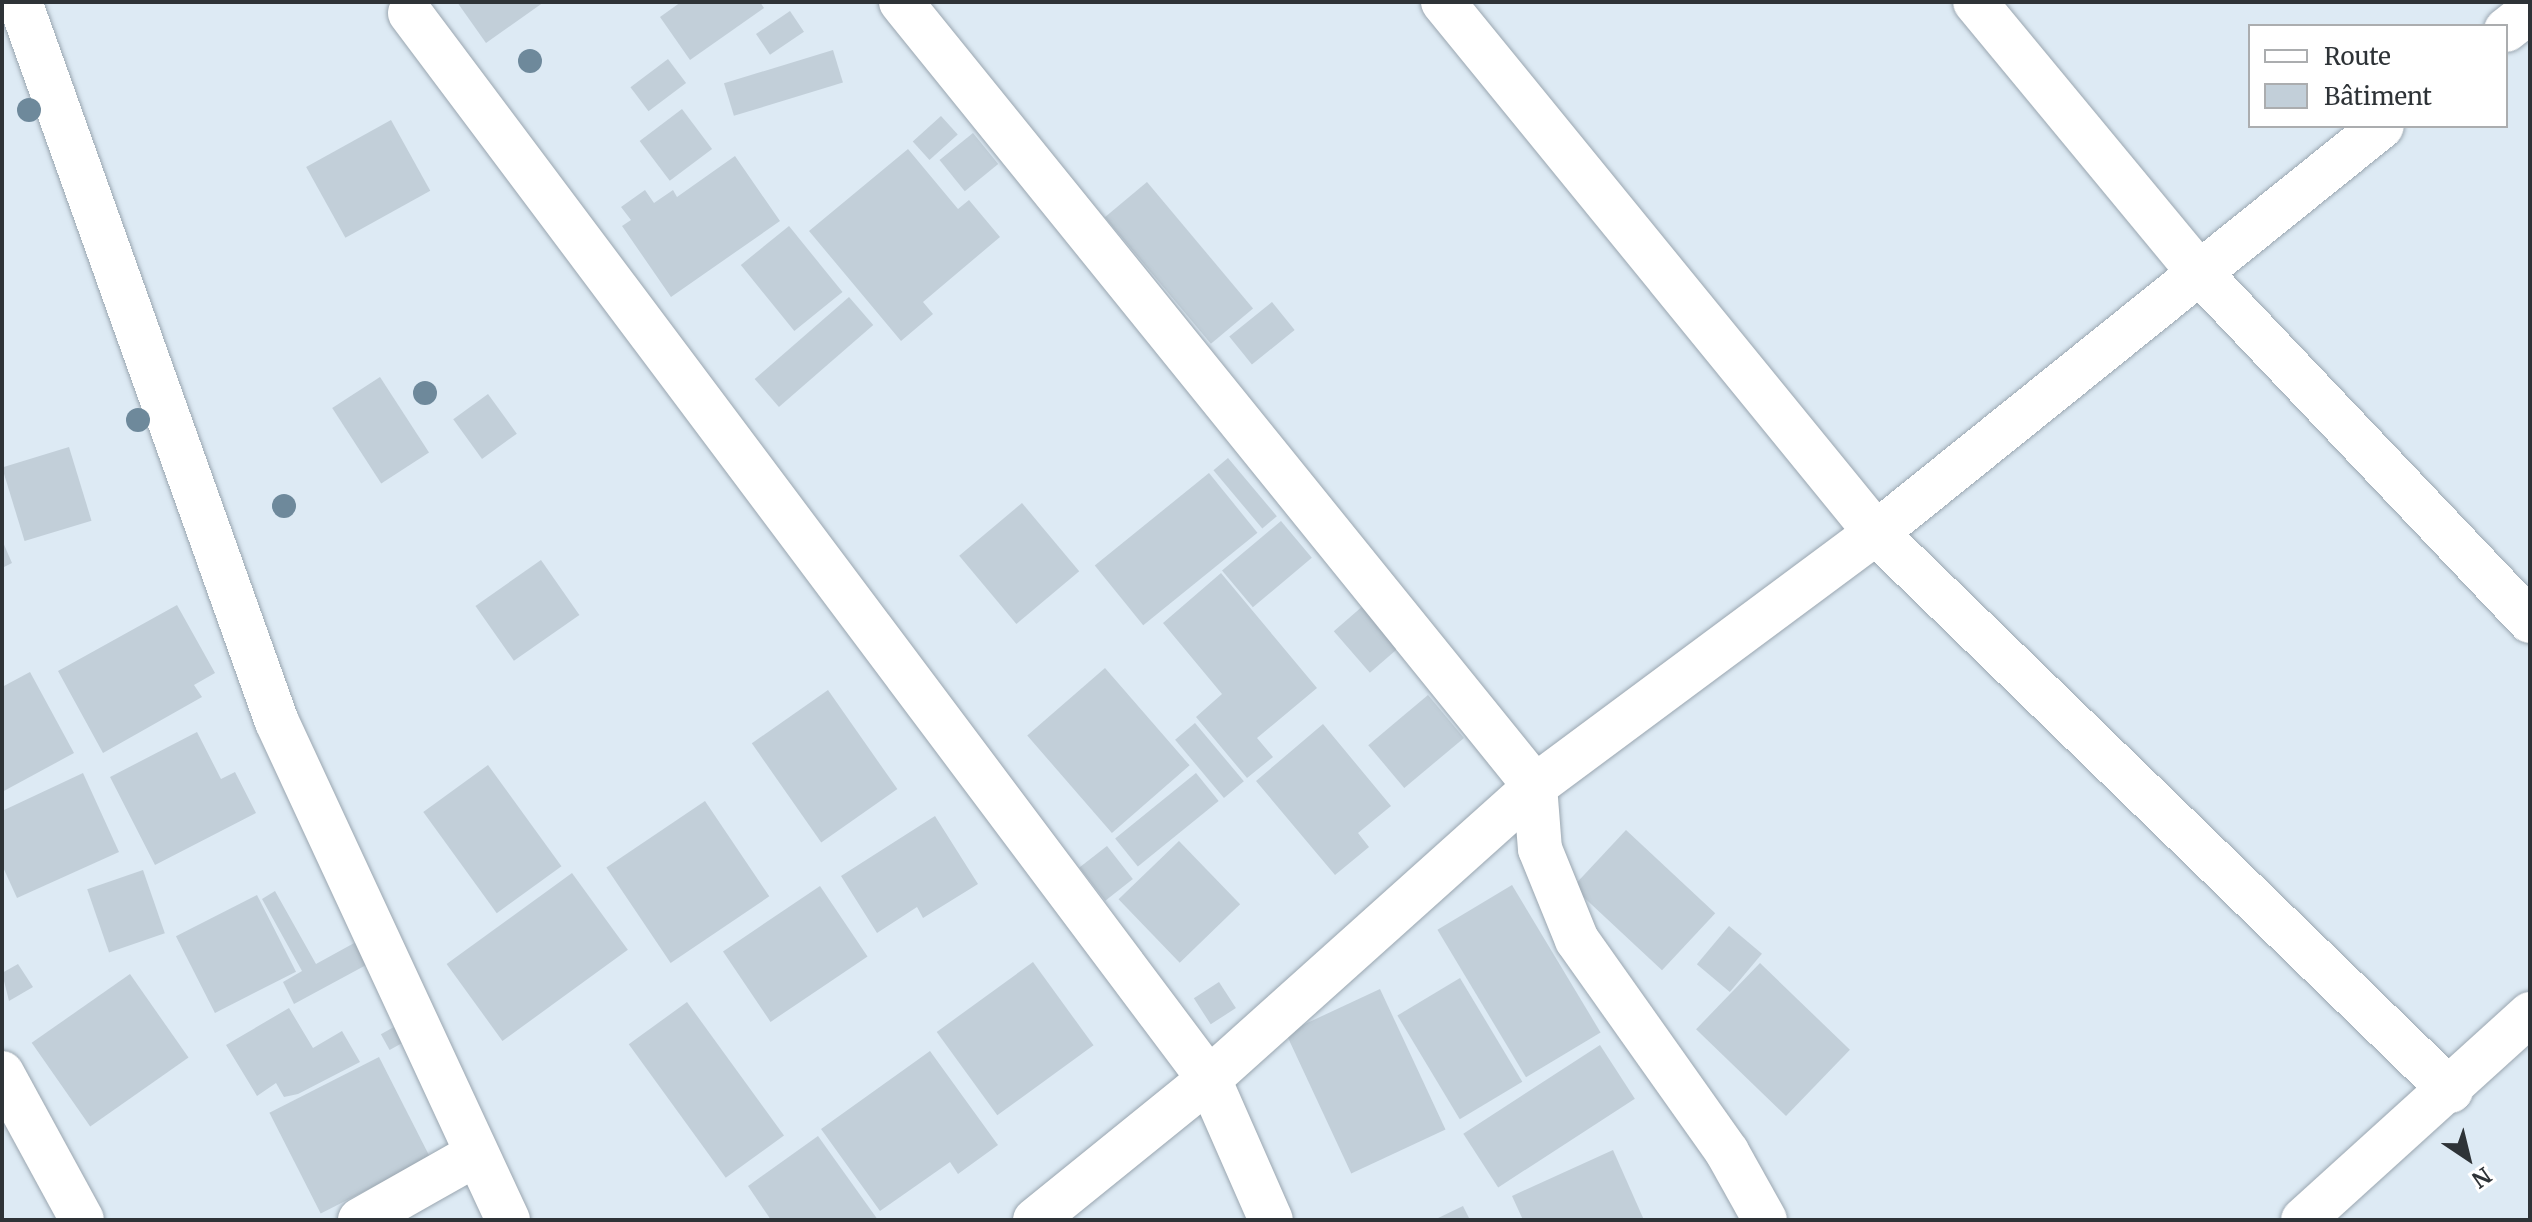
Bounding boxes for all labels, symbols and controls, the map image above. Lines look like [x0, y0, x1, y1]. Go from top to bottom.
legend [2248, 24, 2508, 128]
text: Route [2324, 41, 2391, 72]
text: Bâtiment [2324, 81, 2432, 112]
north arrow [2428, 1118, 2508, 1198]
text: N [2467, 1161, 2497, 1194]

